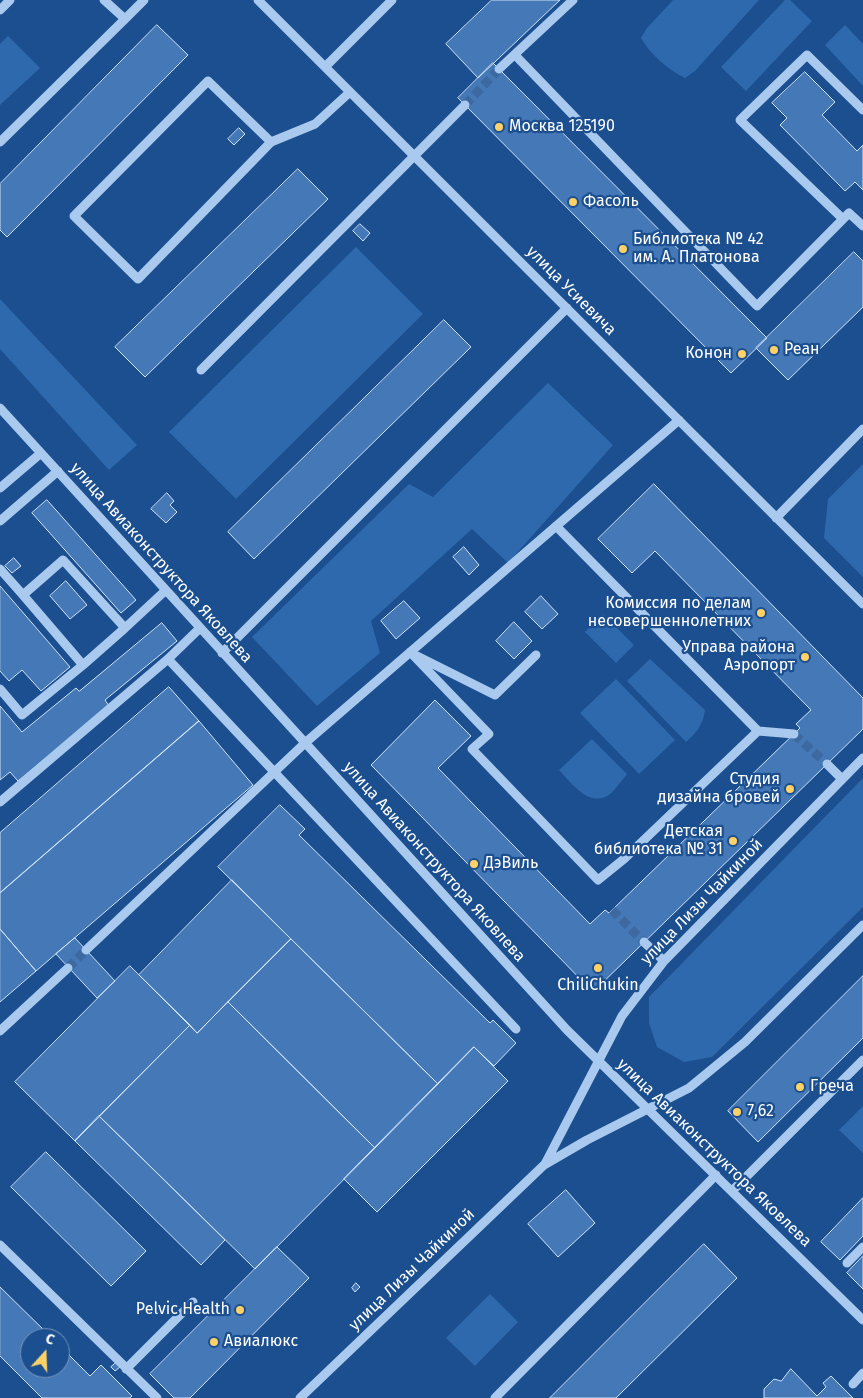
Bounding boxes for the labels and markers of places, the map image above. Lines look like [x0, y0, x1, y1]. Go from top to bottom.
place label: Москва 125190 [509, 117, 615, 137]
marker: Москва 125190 [493, 121, 505, 133]
place label: Фасоль [583, 192, 639, 212]
marker: Фасоль [567, 196, 579, 208]
place label: Библиотека № 42 им. А. Платонова [633, 230, 764, 268]
marker: Библиотека № 42 им. А. Платонова [617, 243, 629, 255]
place label: Реан [784, 340, 820, 360]
place label: Конон [685, 344, 732, 364]
marker: Реан [768, 344, 780, 356]
marker: Конон [736, 348, 748, 360]
place label: Комиссия по делам несовершеннолетних [588, 594, 751, 632]
marker: Комиссия по делам несовершеннолетних [755, 607, 767, 619]
place label: Управа района Аэропорт [682, 638, 795, 676]
marker: Управа района Аэропорт [799, 651, 811, 663]
place label: Студия дизайна бровей [658, 770, 780, 808]
marker: Студия дизайна бровей [784, 783, 796, 795]
place label: Детская библиотека № 31 [594, 822, 723, 860]
marker: Детская библиотека № 31 [727, 835, 739, 847]
place label: ДэВиль [484, 854, 538, 874]
marker: ДэВиль [468, 858, 480, 870]
marker: ChiliChukin [592, 962, 604, 974]
place label: ChiliChukin [557, 976, 639, 996]
place label: Греча [810, 1077, 854, 1097]
marker: Греча [794, 1081, 806, 1093]
place label: 7,62 [747, 1102, 774, 1122]
marker: 7,62 [731, 1106, 743, 1118]
place label: Pelvic Health [136, 1300, 230, 1320]
marker: Pelvic Health [234, 1304, 246, 1316]
place label: Авиалюкс [224, 1332, 298, 1352]
marker: Авиалюкс [208, 1336, 220, 1348]

